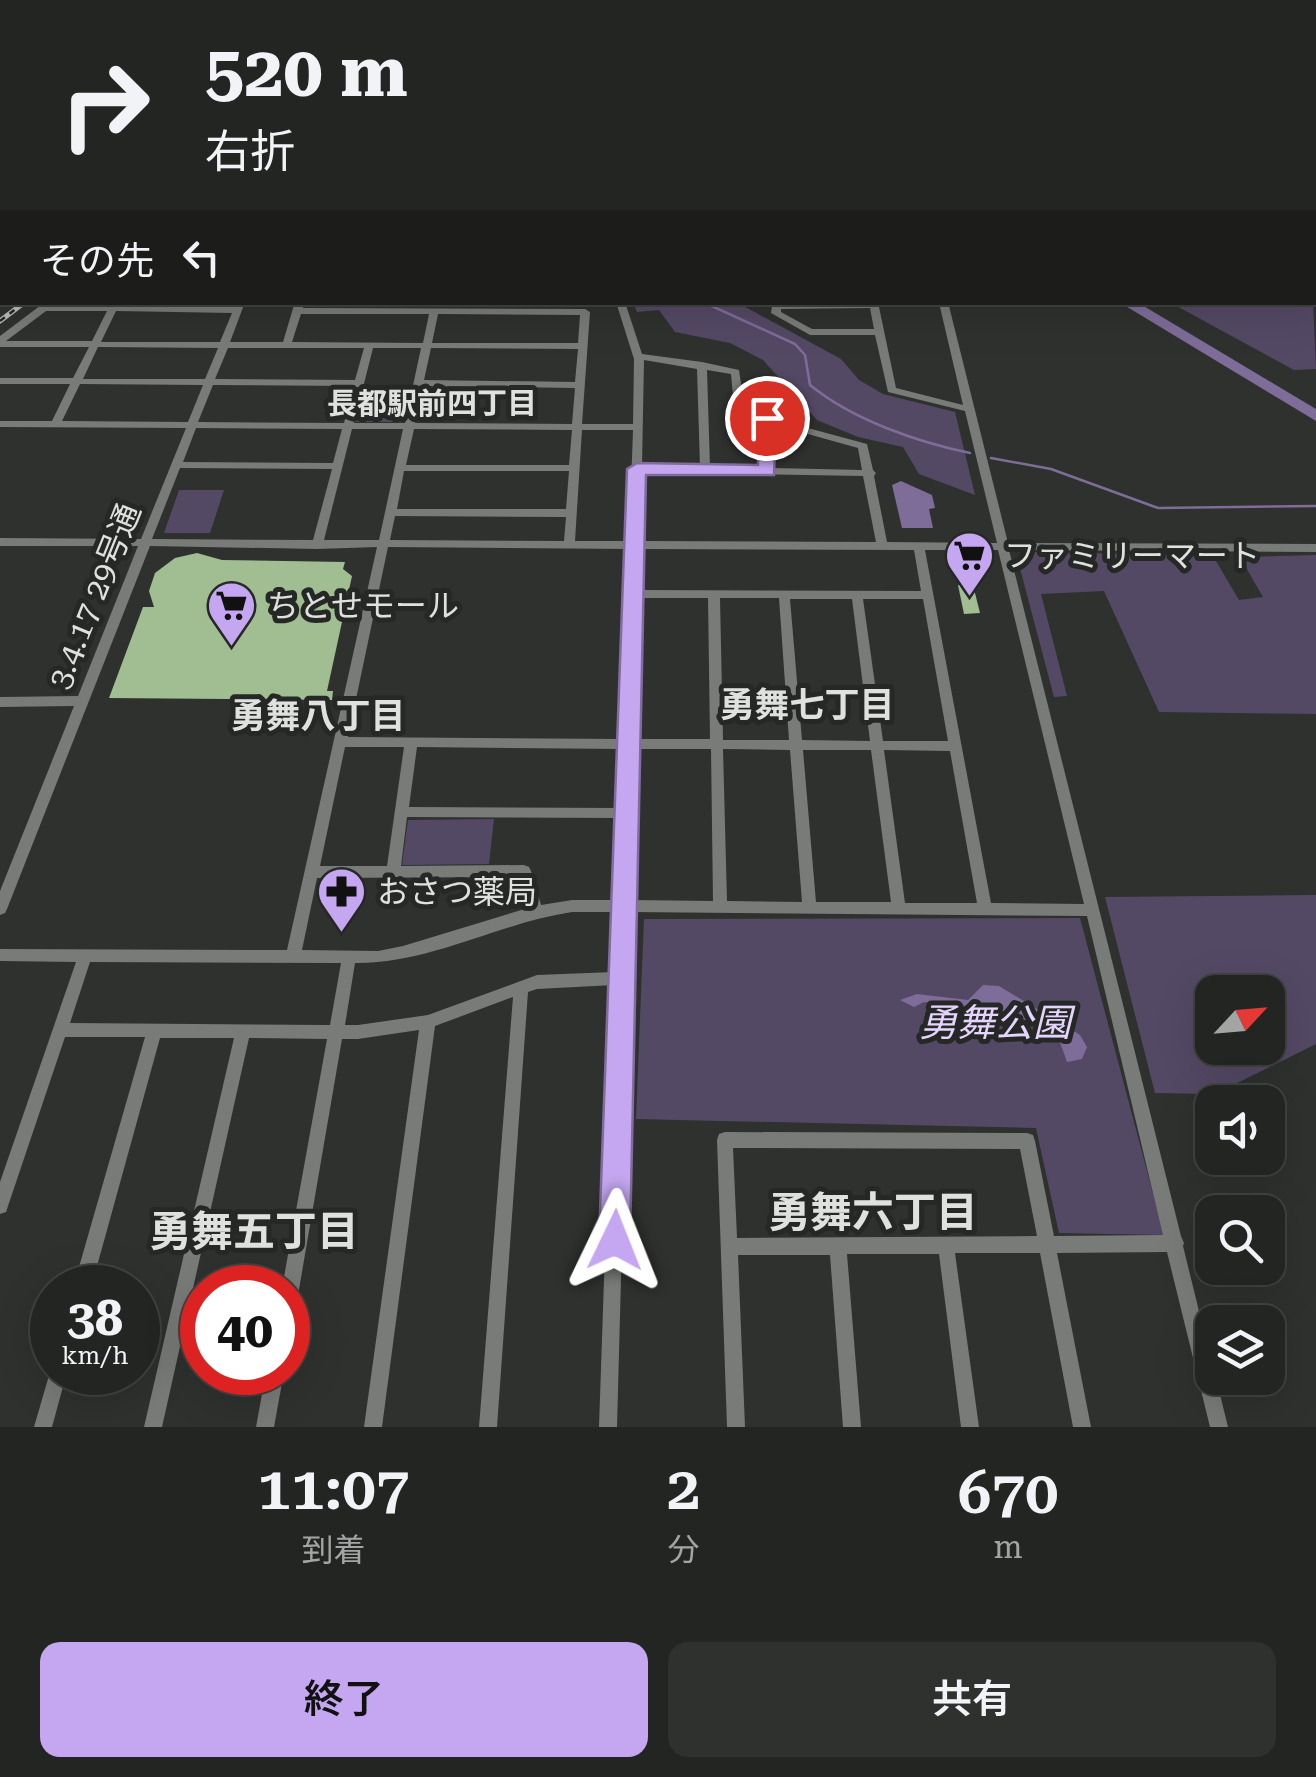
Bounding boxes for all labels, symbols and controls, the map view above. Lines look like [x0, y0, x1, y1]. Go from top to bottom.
text: 520 m [205, 31, 408, 113]
icon: right [40, 40, 170, 170]
text: 右折 [205, 125, 295, 178]
icon: left [174, 230, 229, 285]
text: その先 [40, 239, 154, 283]
pin [725, 376, 810, 461]
district label: 長都駅前四丁目 [327, 386, 537, 421]
icon: arrive [740, 391, 795, 446]
street label: 3.4.17 29号通 [40, 498, 148, 694]
supermarket icon: ファミリーマート [943, 530, 995, 598]
place label: ファミリーマート [1004, 537, 1260, 575]
supermarket icon: ちとせモール [206, 580, 258, 648]
place label: ちとせモール [267, 587, 459, 625]
district label: 勇舞七丁目 [719, 685, 895, 726]
district label: 勇舞八丁目 [230, 696, 406, 737]
pharmacy icon: おさつ薬局 [316, 866, 368, 934]
place label: おさつ薬局 [377, 873, 537, 911]
north arrow [1195, 975, 1285, 1065]
map controls [1195, 975, 1285, 1395]
park label: 勇舞公園 [919, 1001, 1076, 1045]
button: sound [1195, 1085, 1285, 1175]
position arrow [563, 1188, 667, 1292]
district label: 勇舞六丁目 [768, 1188, 978, 1237]
button: search [1195, 1195, 1285, 1285]
district label: 勇舞五丁目 [149, 1207, 359, 1256]
speed limit sign: 40 [180, 1265, 310, 1395]
text: 38 [67, 1289, 123, 1347]
button: layers [1195, 1305, 1285, 1395]
text: km/h [62, 1341, 128, 1370]
text: 11:07 [257, 1453, 409, 1524]
text: 2 [667, 1453, 700, 1524]
text: 670 [958, 1457, 1059, 1528]
text: m [994, 1528, 1023, 1566]
text: 到着 [301, 1531, 365, 1569]
text: 分 [668, 1531, 700, 1569]
button: 終了 [40, 1642, 648, 1757]
button: 共有 [668, 1642, 1276, 1757]

